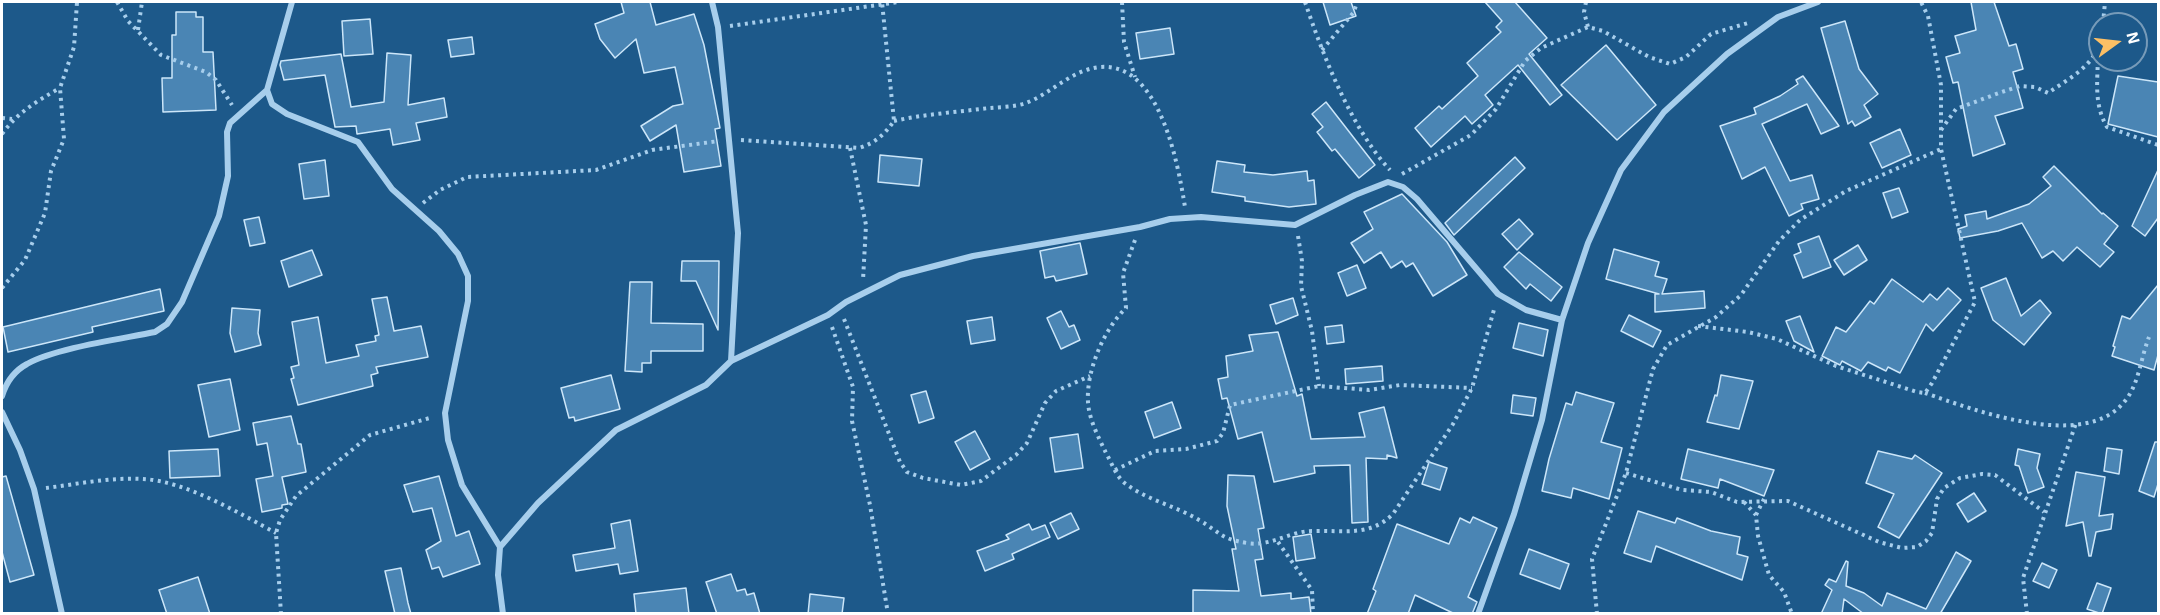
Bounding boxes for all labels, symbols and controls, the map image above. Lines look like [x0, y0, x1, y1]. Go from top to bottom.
north arrow [2088, 12, 2148, 72]
text: N [2123, 30, 2145, 46]

